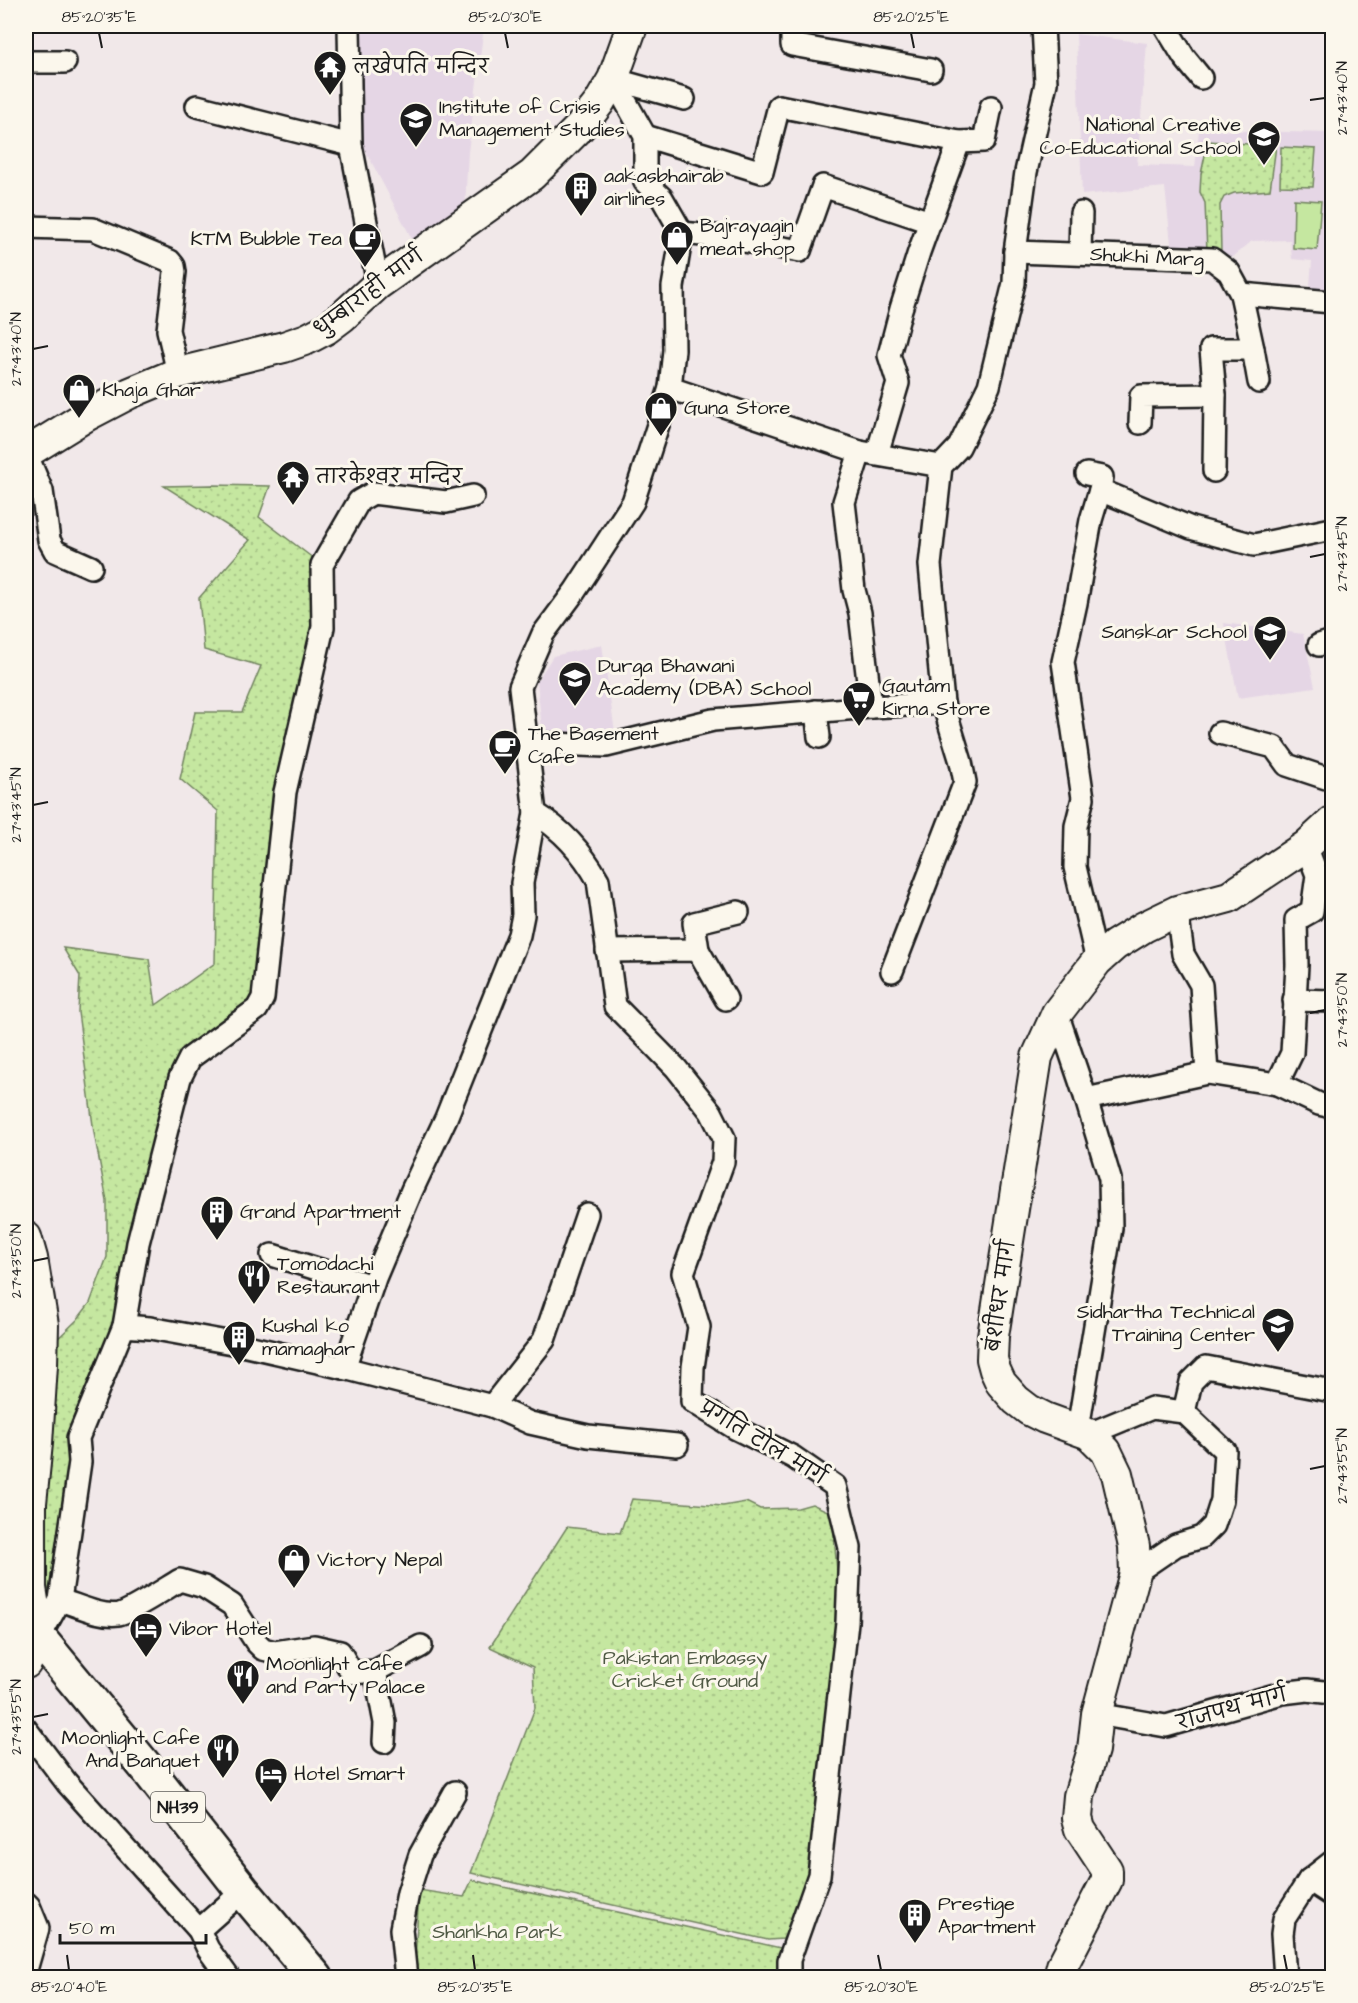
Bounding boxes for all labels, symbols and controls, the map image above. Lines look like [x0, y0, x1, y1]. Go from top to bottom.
text: 85°20'35"E [62, 7, 137, 28]
text: 85°20'30"E [468, 7, 542, 28]
text: 85°20'25"E [873, 7, 949, 28]
temple icon: लखेपति मन्दिर [312, 49, 348, 96]
place label: लखेपति मन्दिर [352, 51, 490, 81]
text: 27°43'40"N [1332, 61, 1353, 135]
place label: Institute of Crisis Management Studies [439, 93, 625, 145]
school or university icon: Institute of Crisis Management Studies [398, 101, 434, 148]
place label: National Creative Co-Educational School [1040, 111, 1241, 162]
school or university icon: National Creative Co-Educational School [1246, 119, 1282, 166]
place label: aakasbhairab airlines [604, 162, 724, 213]
building icon: aakasbhairab airlines [563, 170, 599, 217]
place label: Bajrayagin meat shop [700, 212, 795, 263]
shop icon: Bajrayagin meat shop [659, 219, 695, 266]
cafe icon: KTM Bubble Tea [347, 221, 383, 268]
place label: KTM Bubble Tea [191, 225, 342, 253]
street label: धुम्बाराही मार्ग [307, 240, 431, 344]
street label: Shukhi Marg [1089, 240, 1205, 275]
text: 27°43'40"N [6, 312, 27, 386]
shop icon: Khaja Ghar [61, 372, 97, 419]
place label: Khaja Ghar [102, 376, 201, 404]
shop icon: Guna Store [643, 390, 679, 437]
place label: Guna Store [684, 394, 790, 422]
temple icon: तारकेश्वर मन्दिर [275, 459, 311, 506]
place label: तारकेश्वर मन्दिर [315, 460, 463, 491]
text: 27°43'45"N [1332, 516, 1353, 592]
school or university icon: Sanskar School [1252, 614, 1288, 661]
place label: Sanskar School [1101, 618, 1247, 646]
place label: Durga Bhawani Academy (DBA) School [598, 652, 811, 704]
school or university icon: Durga Bhawani Academy (DBA) School [557, 660, 593, 707]
place label: Gautam Kirna Store [882, 672, 991, 723]
supermarket icon: Gautam Kirna Store [841, 680, 877, 727]
place label: The Basement Cafe [528, 720, 659, 771]
cafe icon: The Basement Cafe [487, 728, 523, 775]
text: 27°43'45"N [6, 767, 27, 843]
text: 27°43'50"N [1332, 973, 1353, 1047]
building icon: Grand Apartment [199, 1194, 235, 1241]
place label: Grand Apartment [240, 1198, 401, 1226]
text: 27°43'50"N [6, 1224, 27, 1298]
street label: बंशीधर मार्ग [977, 1237, 1023, 1354]
place label: Tomodachi Restaurant [277, 1250, 380, 1301]
restaurant icon: Tomodachi Restaurant [236, 1258, 272, 1305]
place label: Sidhartha Technical Training Center [1077, 1298, 1255, 1350]
school or university icon: Sidhartha Technical Training Center [1260, 1306, 1296, 1353]
place label: Kushal ko mamaghar [262, 1312, 355, 1364]
building icon: Kushal ko mamaghar [221, 1319, 257, 1366]
street label: प्रगति टोल मार्ग [694, 1392, 833, 1492]
text: 27°43'55"N [1332, 1428, 1353, 1504]
shop icon: Victory Nepal [276, 1542, 312, 1589]
place label: Victory Nepal [317, 1546, 442, 1575]
hotel icon: Vibor Hotel [128, 1611, 164, 1658]
place label: Vibor Hotel [169, 1615, 272, 1643]
park label: Pakistan Embassy Cricket Ground [603, 1644, 767, 1695]
place label: Moonlight cafe and Party Palace [266, 1650, 425, 1702]
restaurant icon: Moonlight cafe and Party Palace [225, 1658, 261, 1705]
text: 27°43'55"N [6, 1679, 27, 1755]
street label: राजपथ मार्ग [1172, 1679, 1291, 1737]
place label: Moonlight Cafe And Banquet [61, 1724, 200, 1775]
restaurant icon: Moonlight Cafe And Banquet [205, 1732, 241, 1779]
hotel icon: Hotel Smart [253, 1756, 289, 1803]
place label: Hotel Smart [294, 1760, 405, 1788]
road number: NH39 [151, 1792, 205, 1822]
place label: Prestige Apartment [938, 1890, 1036, 1941]
building icon: Prestige Apartment [897, 1897, 933, 1944]
scale bar [60, 1907, 206, 1945]
text: 50 m [69, 1916, 114, 1941]
park label: Shankha Park [432, 1918, 562, 1946]
text: 85°20'40"E [31, 1977, 107, 1998]
text: 85°20'35"E [438, 1977, 513, 1998]
text: 85°20'30"E [844, 1977, 918, 1998]
text: 85°20'25"E [1249, 1977, 1325, 1998]

